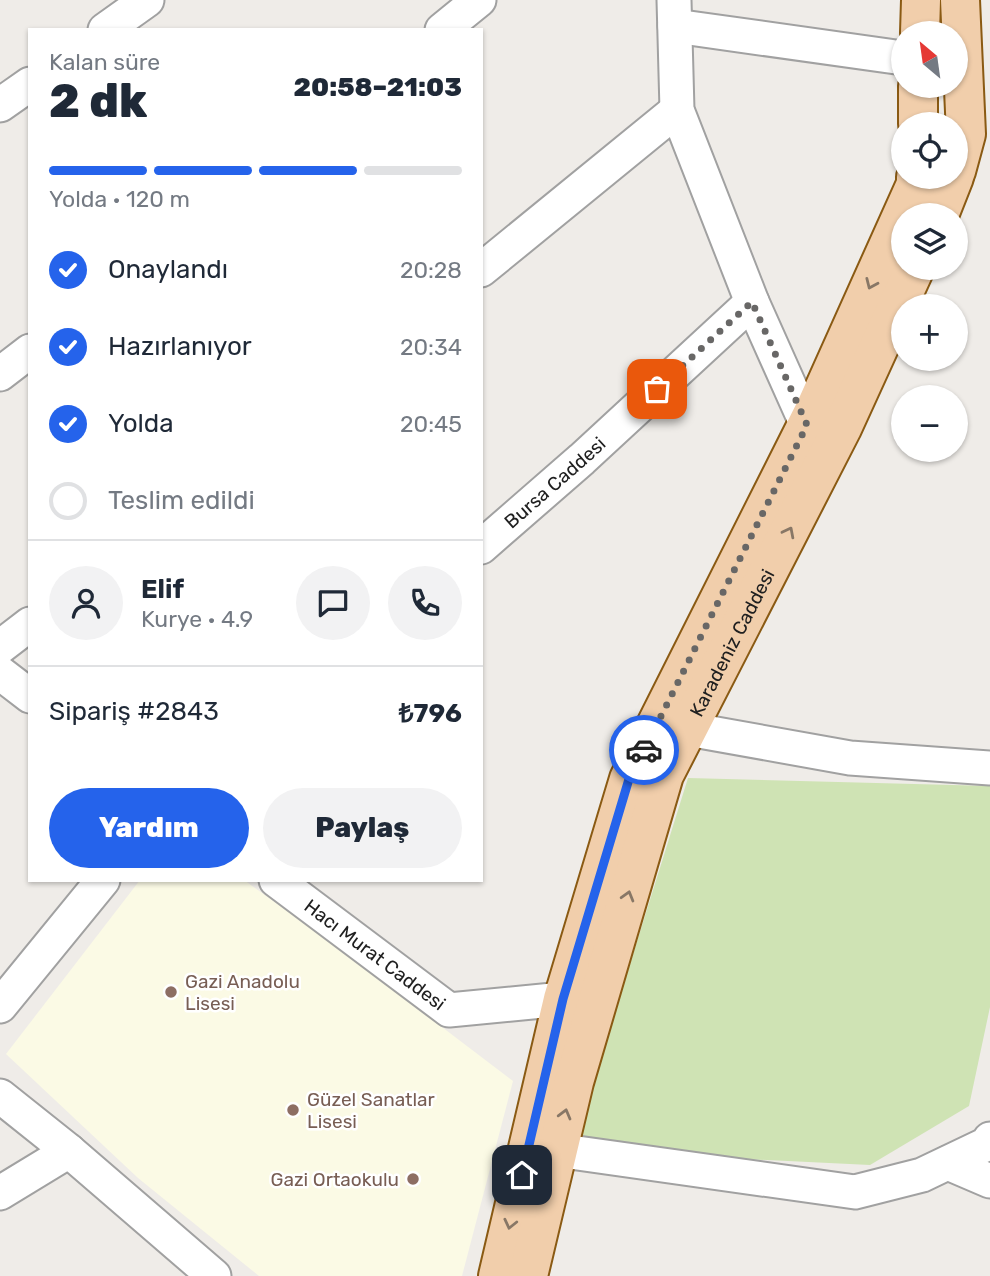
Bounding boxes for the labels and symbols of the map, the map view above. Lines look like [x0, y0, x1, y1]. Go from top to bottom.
north arrow [891, 21, 968, 98]
one-way arrow [865, 277, 879, 290]
pin [627, 359, 687, 419]
street label: Bursa Caddesi [500, 432, 610, 533]
one-way arrow [780, 527, 794, 539]
street label: Karadeniz Caddesi [685, 565, 780, 720]
courier [609, 715, 679, 785]
one-way arrow [620, 890, 635, 902]
street label: Hacı Murat Caddesi [300, 894, 450, 1015]
place label: Gazi Anadolu Lisesi [185, 970, 300, 1015]
marker: Gazi Anadolu Lisesi [163, 984, 179, 1000]
place label: Güzel Sanatlar Lisesi [307, 1088, 436, 1133]
marker: Güzel Sanatlar Lisesi [285, 1102, 301, 1118]
one-way arrow [557, 1108, 571, 1120]
pin [492, 1145, 552, 1205]
place label: Gazi Ortaokulu [270, 1168, 399, 1191]
marker: Gazi Ortaokulu [405, 1171, 421, 1187]
one-way arrow [504, 1218, 519, 1230]

